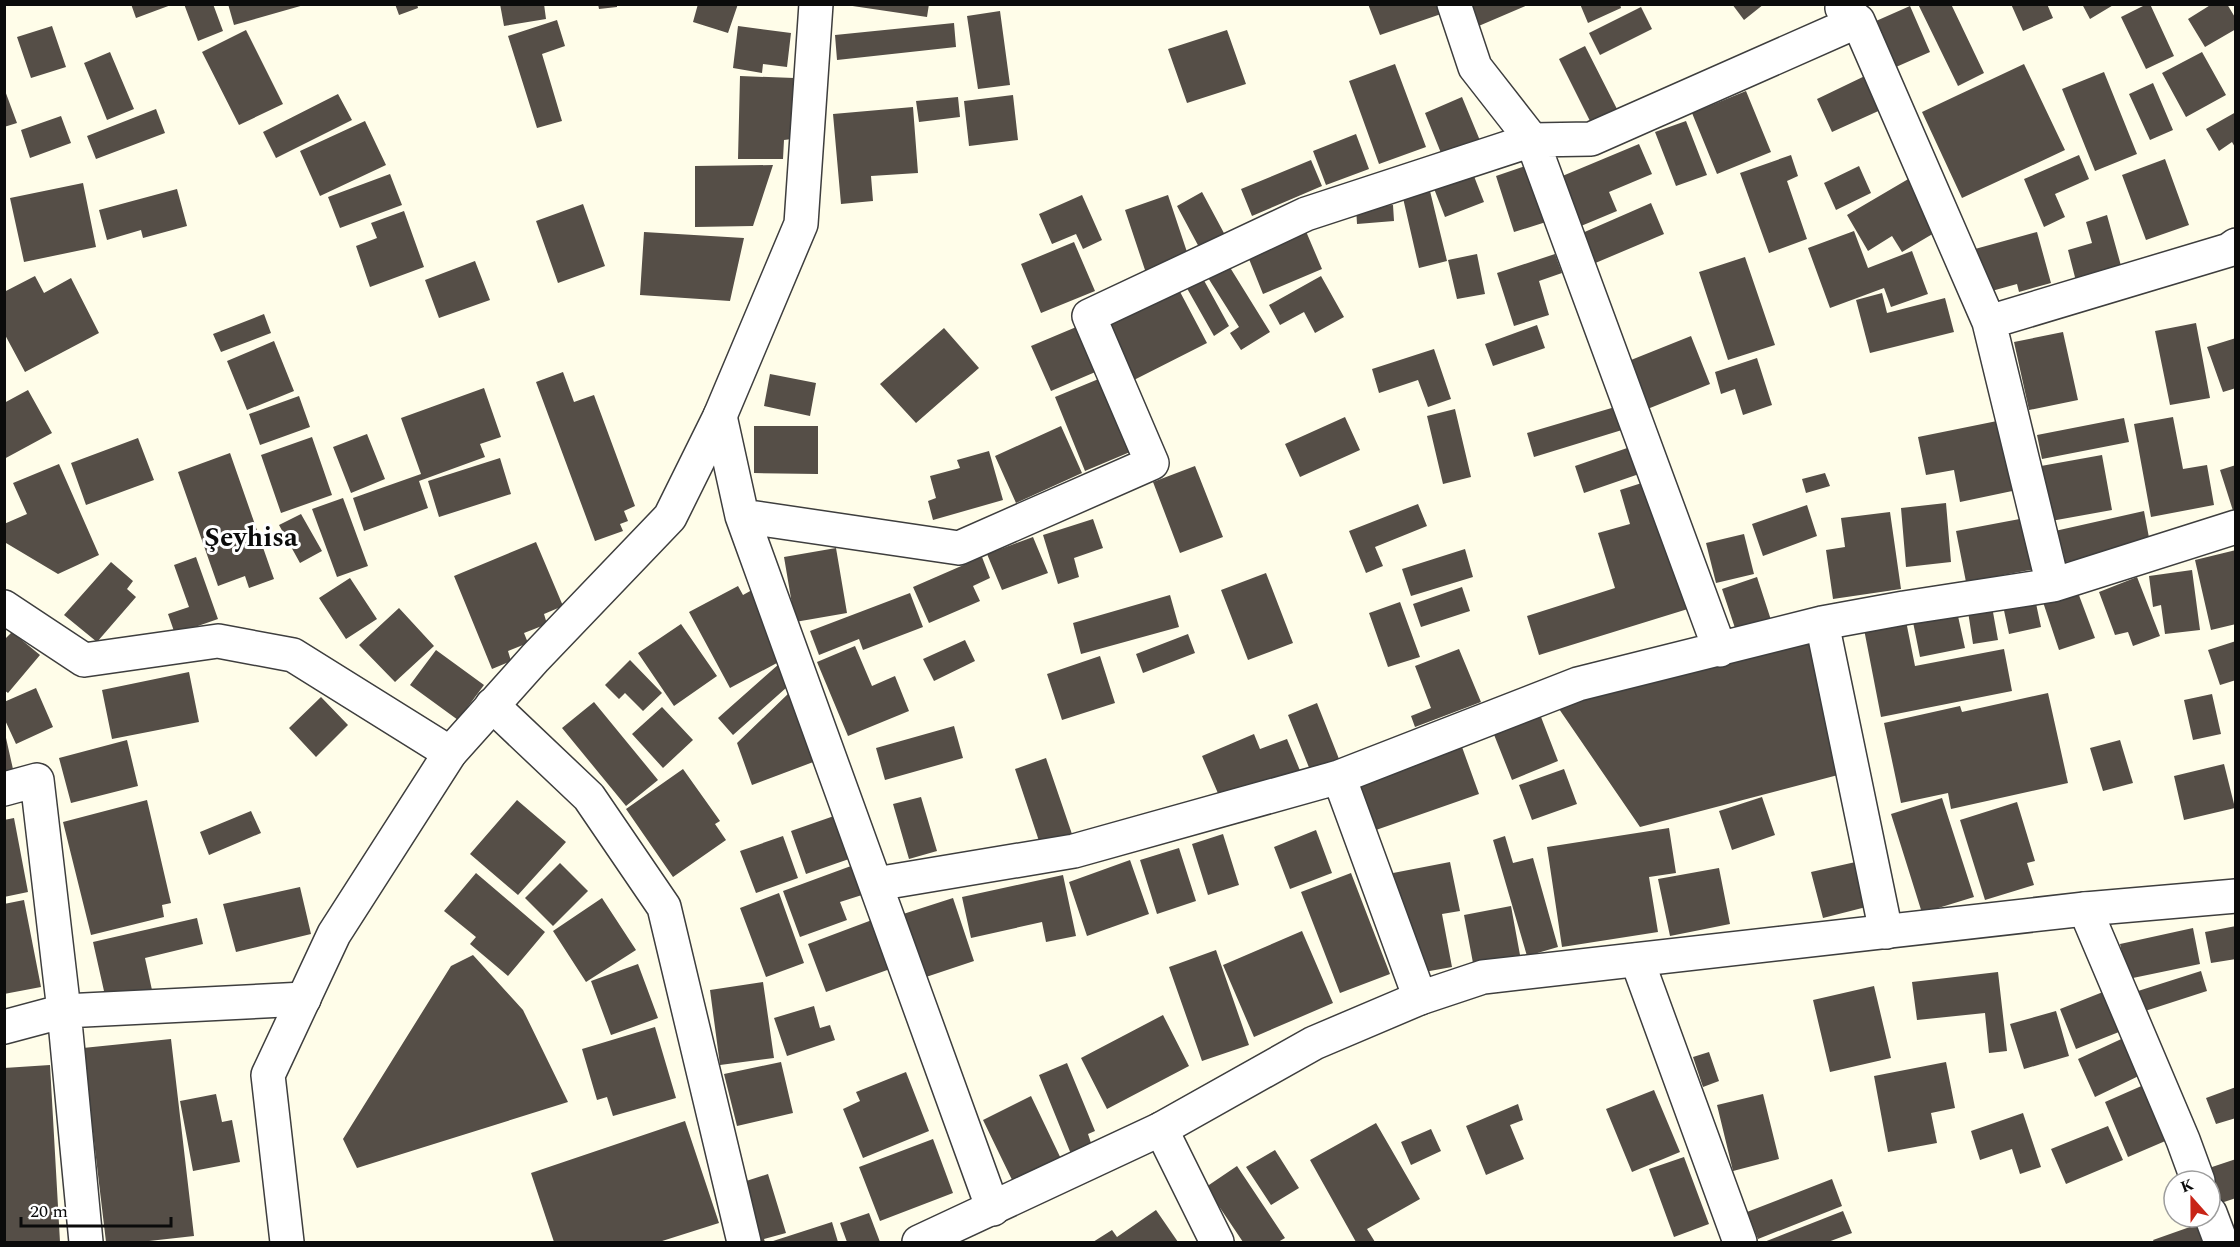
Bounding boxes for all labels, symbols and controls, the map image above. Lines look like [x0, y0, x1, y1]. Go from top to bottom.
district label: Şeyhisa [204, 517, 298, 559]
north arrow [2162, 1169, 2222, 1229]
text: K [2177, 1172, 2198, 1199]
scale bar [21, 1190, 171, 1228]
text: 20 m [30, 1198, 68, 1225]

